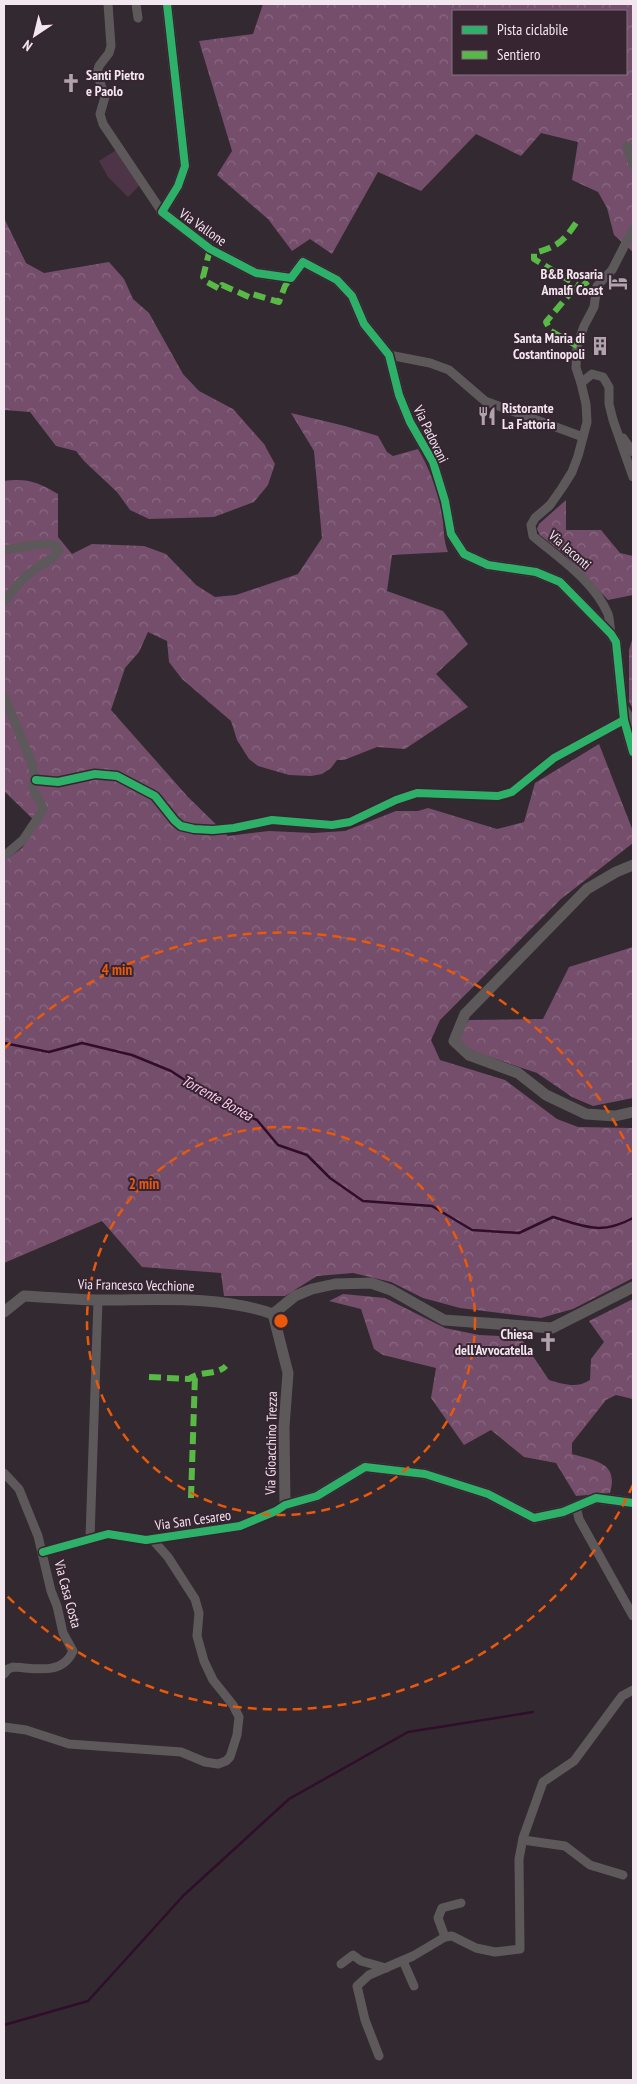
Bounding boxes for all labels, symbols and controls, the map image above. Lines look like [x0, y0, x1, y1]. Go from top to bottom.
north arrow [10, 10, 60, 60]
legend [452, 10, 627, 75]
text: Pista ciclabile [497, 20, 568, 39]
text: N [19, 36, 36, 55]
text: Sentiero [497, 45, 540, 64]
place label: Santi Pietro e Paolo [86, 66, 145, 100]
church icon: Santi Pietro e Paolo [60, 72, 82, 94]
street label: Via Vallone [175, 204, 230, 250]
place label: B&B Rosaria Amalfi Coast [540, 265, 603, 299]
hotel icon: B&B Rosaria Amalfi Coast [607, 271, 629, 293]
place label: Santa Maria di Costantinopoli [513, 329, 585, 363]
building icon: Santa Maria di Costantinopoli [589, 335, 611, 357]
place label: Ristorante La Fattoria [502, 399, 556, 433]
street label: Via Padovani [409, 401, 453, 466]
restaurant icon: Ristorante La Fattoria [476, 405, 498, 427]
street label: Via Iaconti [544, 526, 595, 573]
text: 4 min [102, 960, 132, 979]
water label: Torrente Bonea [178, 1070, 257, 1125]
text: 2 min [129, 1174, 159, 1193]
street label: Via Francesco Vecchione [77, 1275, 195, 1295]
centre of rings [272, 1312, 290, 1330]
place label: Chiesa dell'Avvocatella [455, 1325, 533, 1359]
church icon: Chiesa dell'Avvocatella [537, 1331, 559, 1353]
street label: Via Gioacchino Trezza [261, 1391, 281, 1496]
street label: Via San Cesareo [153, 1506, 232, 1534]
street label: Via Casa Costa [50, 1557, 86, 1630]

